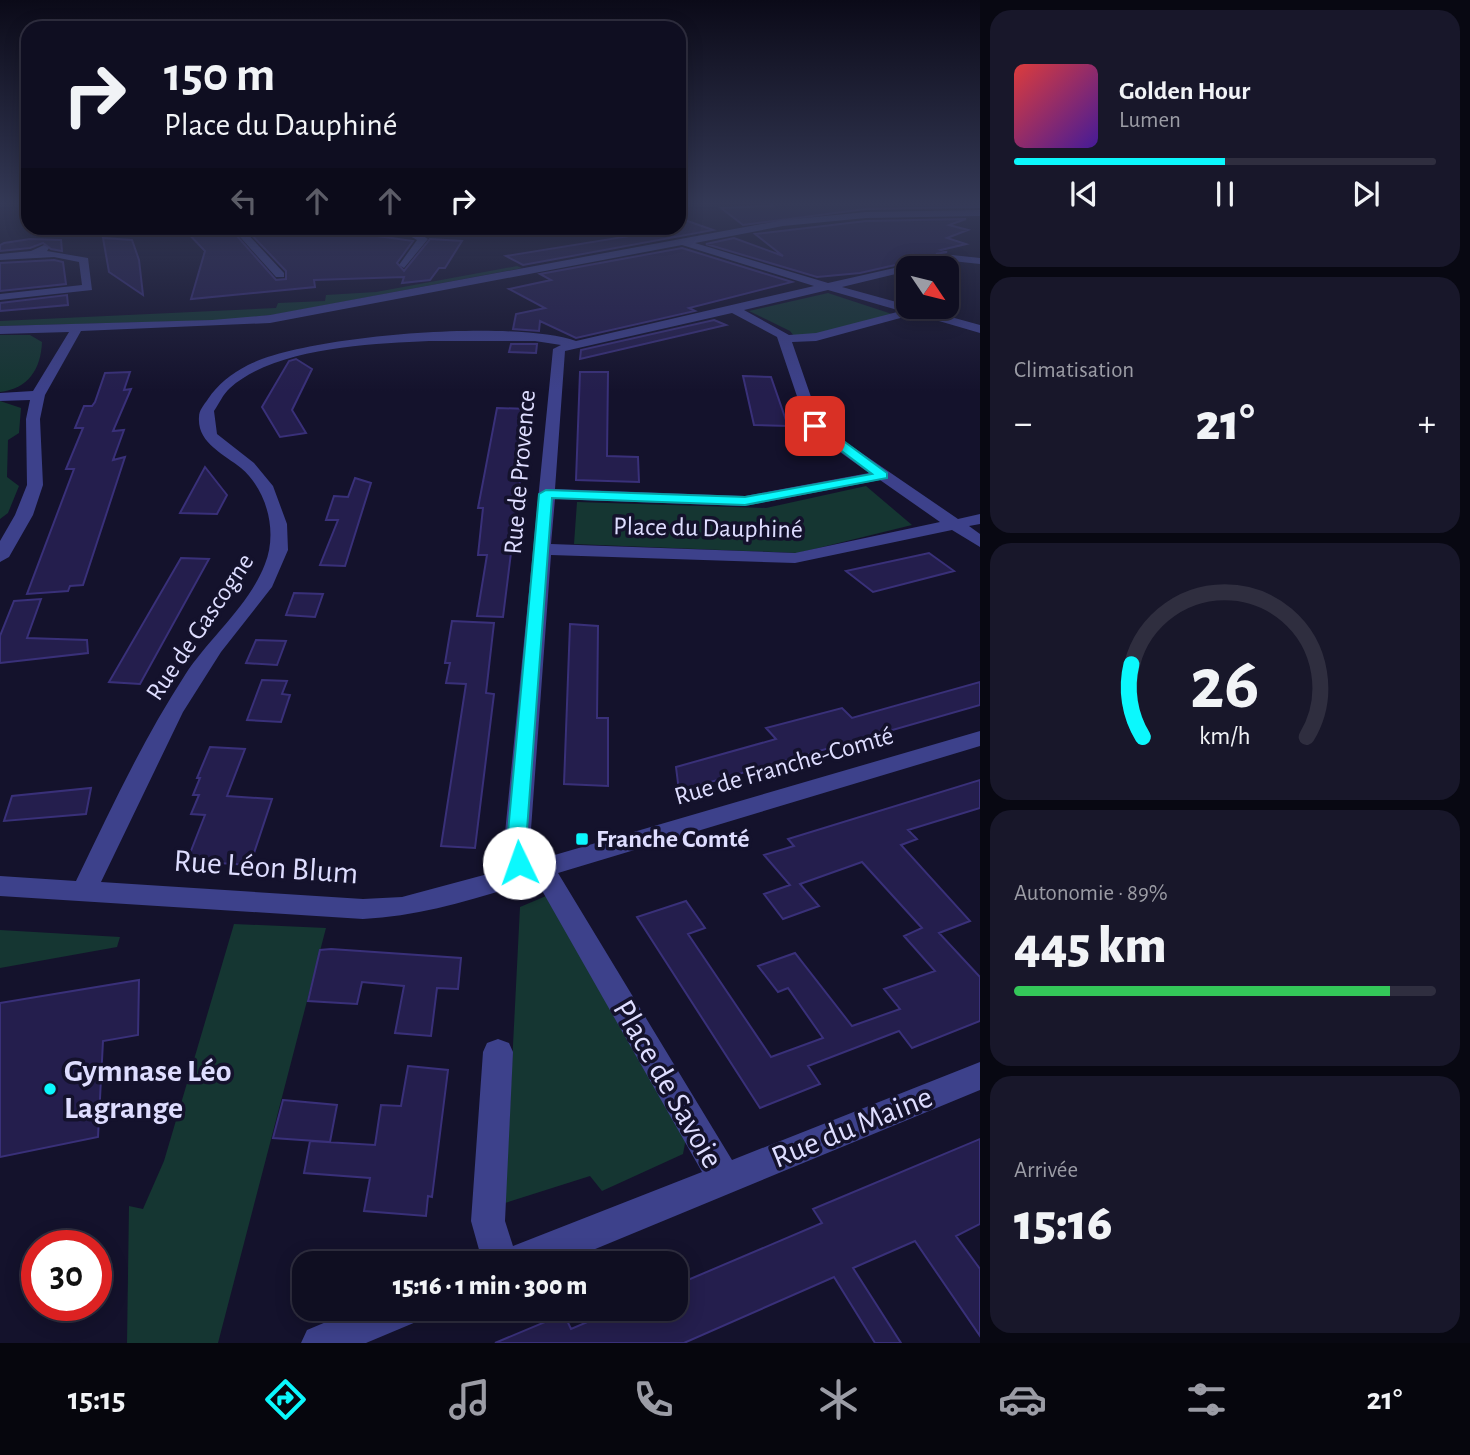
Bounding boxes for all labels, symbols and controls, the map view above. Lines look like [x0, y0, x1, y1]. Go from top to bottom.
icon: right [49, 49, 140, 140]
text: 150 m [164, 51, 275, 100]
text: Golden Hour [1119, 78, 1250, 104]
text: Place du Dauphiné [164, 109, 398, 141]
text: Lumen [1119, 109, 1181, 132]
icon: previous [1065, 175, 1103, 213]
icon: pause [1206, 175, 1244, 213]
icon: next [1347, 175, 1385, 213]
icon: left [225, 182, 263, 220]
icon: ahead [298, 182, 336, 220]
icon: ahead [371, 182, 409, 220]
icon: right [444, 182, 482, 220]
north arrow [896, 256, 959, 318]
map controls [896, 256, 959, 319]
text: Climatisation [1014, 359, 1134, 382]
street label: Rue de Provence [500, 389, 540, 555]
pin [785, 396, 845, 456]
text: 21° [1195, 397, 1255, 449]
text: − [1014, 405, 1032, 443]
text: + [1418, 405, 1436, 443]
icon: arrive [796, 407, 834, 445]
street label: Place du Dauphiné [613, 513, 803, 543]
street label: Rue de Gascogne [141, 549, 259, 705]
text: 26 [1190, 650, 1260, 723]
street label: Rue de Franche-Comté [672, 722, 896, 810]
text: km/h [1199, 724, 1251, 749]
position arrow [482, 826, 556, 900]
place label: Franche Comté [596, 826, 750, 852]
marker: Franche Comté [574, 831, 590, 847]
street label: Rue Léon Blum [173, 845, 359, 889]
text: Autonomie · 89% [1014, 882, 1168, 905]
text: 445 km [1014, 920, 1167, 972]
street label: Place de Savoie [607, 994, 729, 1174]
place label: Gymnase Léo Lagrange [64, 1055, 232, 1124]
street label: Rue du Maine [767, 1080, 937, 1174]
marker: Gymnase Léo Lagrange [42, 1081, 58, 1097]
text: Arrivée [1014, 1159, 1078, 1182]
text: 15:16 [1014, 1197, 1112, 1249]
speed limit sign: 30 [21, 1230, 112, 1321]
text: 15:16 · 1 min · 300 m [393, 1273, 587, 1299]
icon: directions [261, 1375, 310, 1424]
icon: music [445, 1375, 494, 1424]
icon: phone [629, 1375, 678, 1424]
icon: climate [814, 1375, 863, 1424]
icon: car [998, 1375, 1047, 1424]
icon: filters [1182, 1375, 1231, 1424]
text: 15:15 [68, 1383, 126, 1415]
text: 21° [1366, 1383, 1402, 1415]

